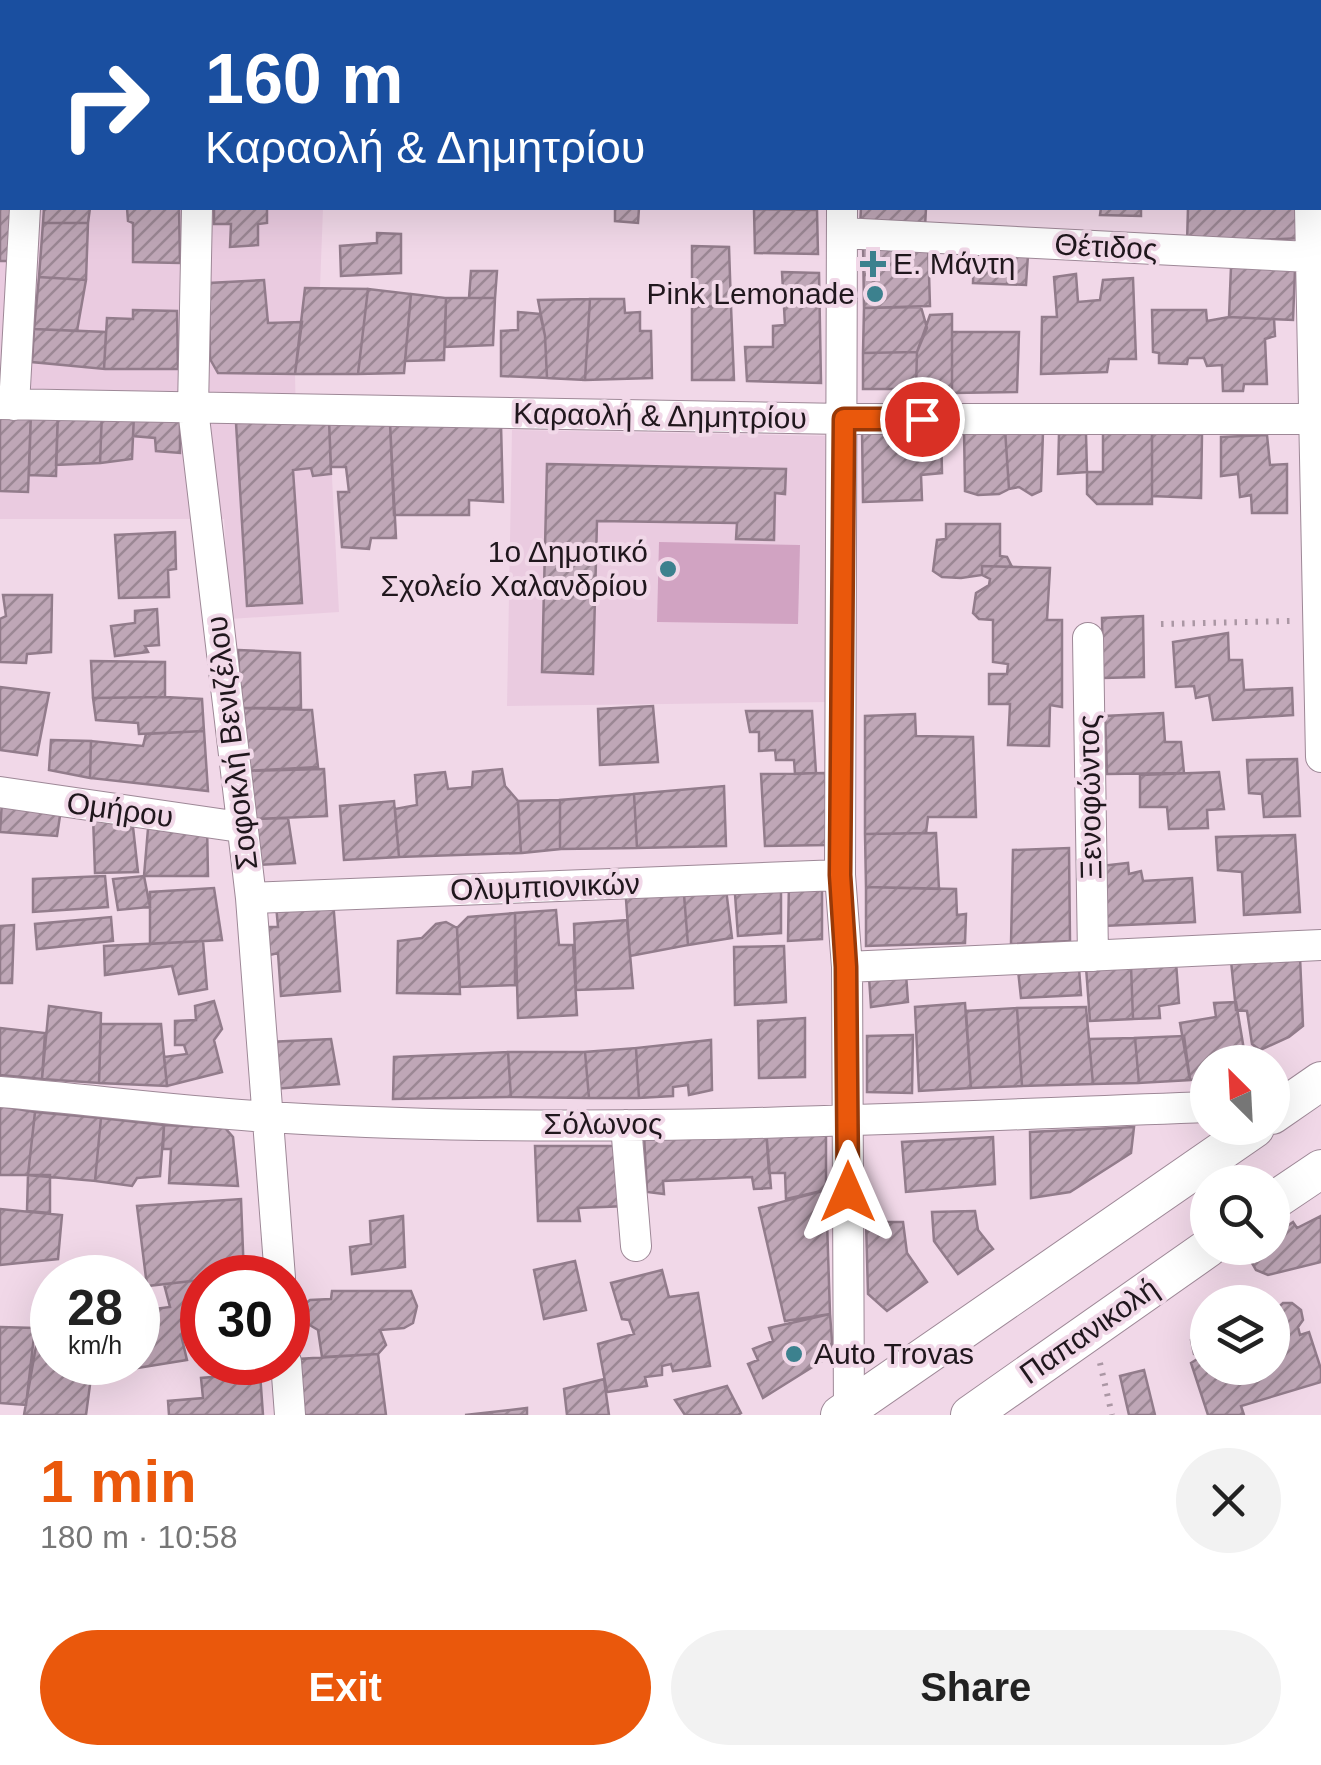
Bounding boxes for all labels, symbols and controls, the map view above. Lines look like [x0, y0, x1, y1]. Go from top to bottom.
icon: right [40, 40, 170, 170]
text: 160 m [205, 40, 403, 118]
text: Καραολή & Δημητρίου [205, 122, 645, 173]
street label: Θέτιδος [1054, 227, 1158, 266]
place label: Ε. Μάντη [893, 247, 1016, 280]
marker: Ε. Μάντη [862, 253, 884, 275]
place label: Pink Lemonade [647, 277, 855, 310]
marker: Pink Lemonade [864, 283, 886, 305]
pin [880, 377, 965, 462]
icon: arrive [895, 392, 950, 447]
street label: Καραολή & Δημητρίου [513, 396, 807, 435]
place label: 1ο Δημοτικό Σχολείο Χαλανδρίου [381, 535, 648, 602]
marker: 1ο Δημοτικό Σχολείο Χαλανδρίου [657, 558, 679, 580]
street label: Σοφοκλή Βενιζέλου [200, 614, 263, 872]
street label: Ξενοφώντος [1072, 714, 1107, 880]
street label: Ομήρου [65, 786, 176, 833]
street label: Ολυμπιονικών [449, 867, 641, 906]
north arrow [1190, 1045, 1290, 1145]
map controls [1190, 1045, 1290, 1385]
street label: Σόλωνος [544, 1107, 662, 1140]
position arrow [796, 1140, 900, 1244]
button: search [1190, 1165, 1290, 1265]
speed limit sign: 30 [180, 1255, 310, 1385]
street label: Παπανικολή [1013, 1271, 1164, 1390]
text: 28 [67, 1280, 123, 1336]
button: layers [1190, 1285, 1290, 1385]
text: km/h [68, 1331, 122, 1359]
place label: Auto Trovas [814, 1337, 974, 1370]
marker: Auto Trovas [783, 1343, 805, 1365]
text: 1 min [40, 1448, 197, 1515]
button: close [1176, 1448, 1281, 1553]
text: 180 m · 10:58 [40, 1519, 237, 1555]
button: Exit [40, 1630, 651, 1745]
button: Share [671, 1630, 1281, 1745]

